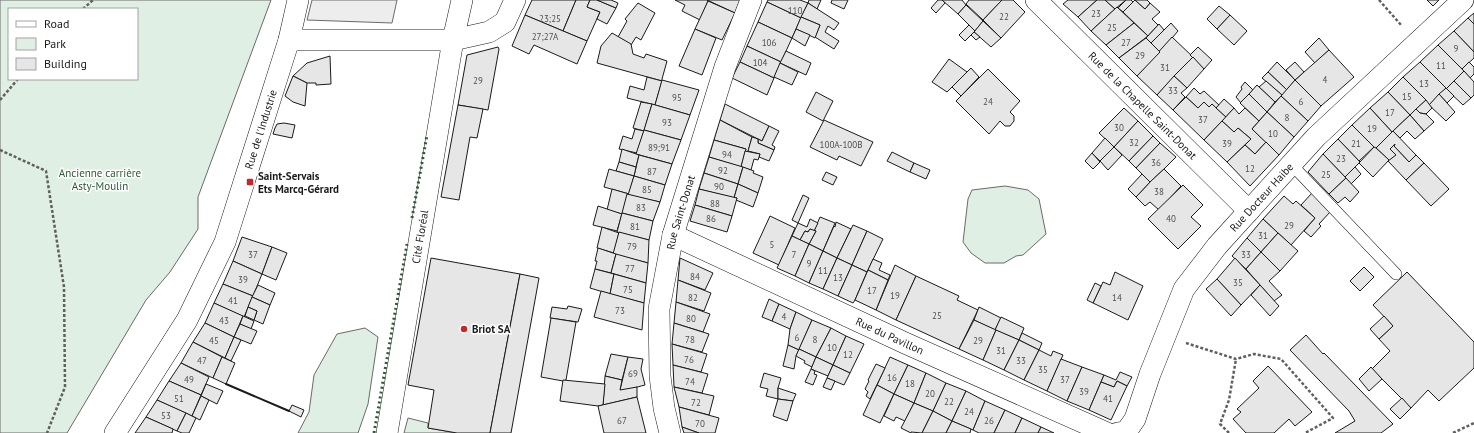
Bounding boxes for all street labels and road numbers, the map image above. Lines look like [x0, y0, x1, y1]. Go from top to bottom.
street label: Rue de la Chapelle Saint-Donat [1085, 49, 1200, 163]
street label: Rue de l'Industrie [242, 87, 280, 171]
street label: Rue Docteur Haibe [1227, 160, 1296, 235]
street label: Rue Saint-Donat [663, 173, 698, 251]
street label: Cité Floréal [409, 208, 431, 265]
street label: Rue du Pavillon [853, 314, 926, 357]

